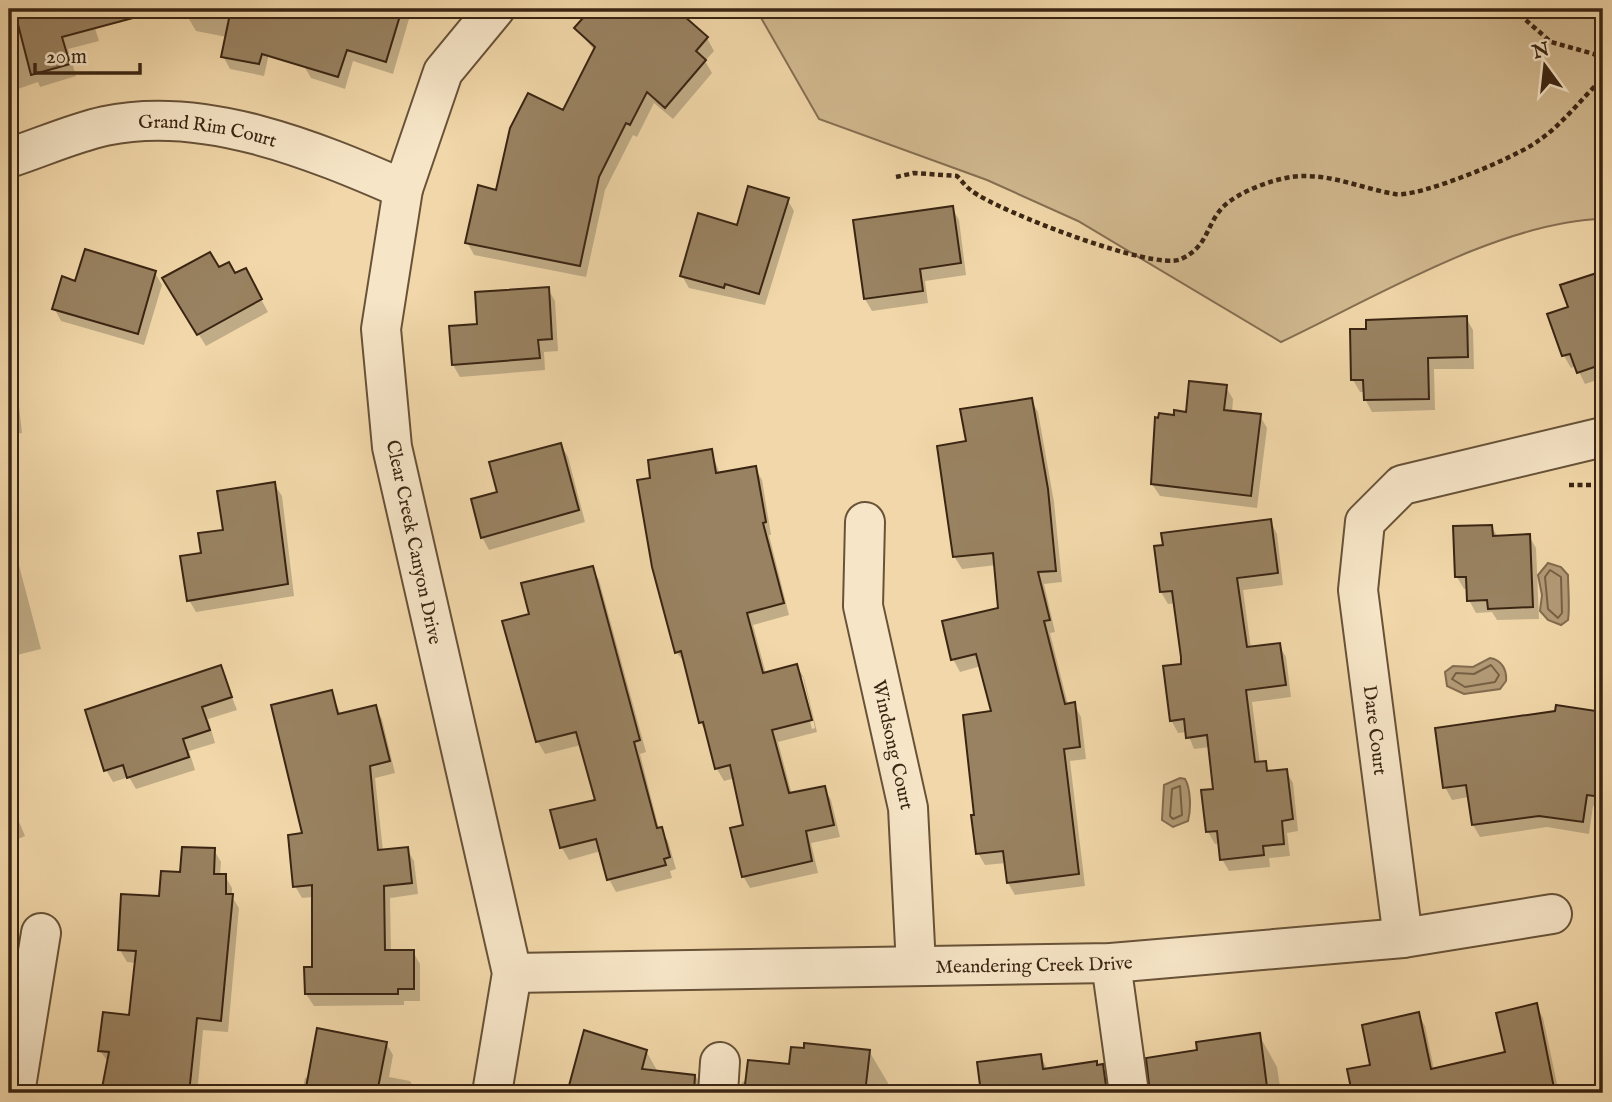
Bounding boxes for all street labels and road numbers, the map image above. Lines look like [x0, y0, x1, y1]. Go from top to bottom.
street label: Grand Rim Court [138, 111, 280, 154]
street label: Clear Creek Canyon Drive [380, 438, 447, 647]
street label: Windsong Court [866, 678, 918, 813]
street label: Dare Court [1357, 684, 1391, 777]
street label: Meandering Creek Drive [935, 951, 1134, 980]

